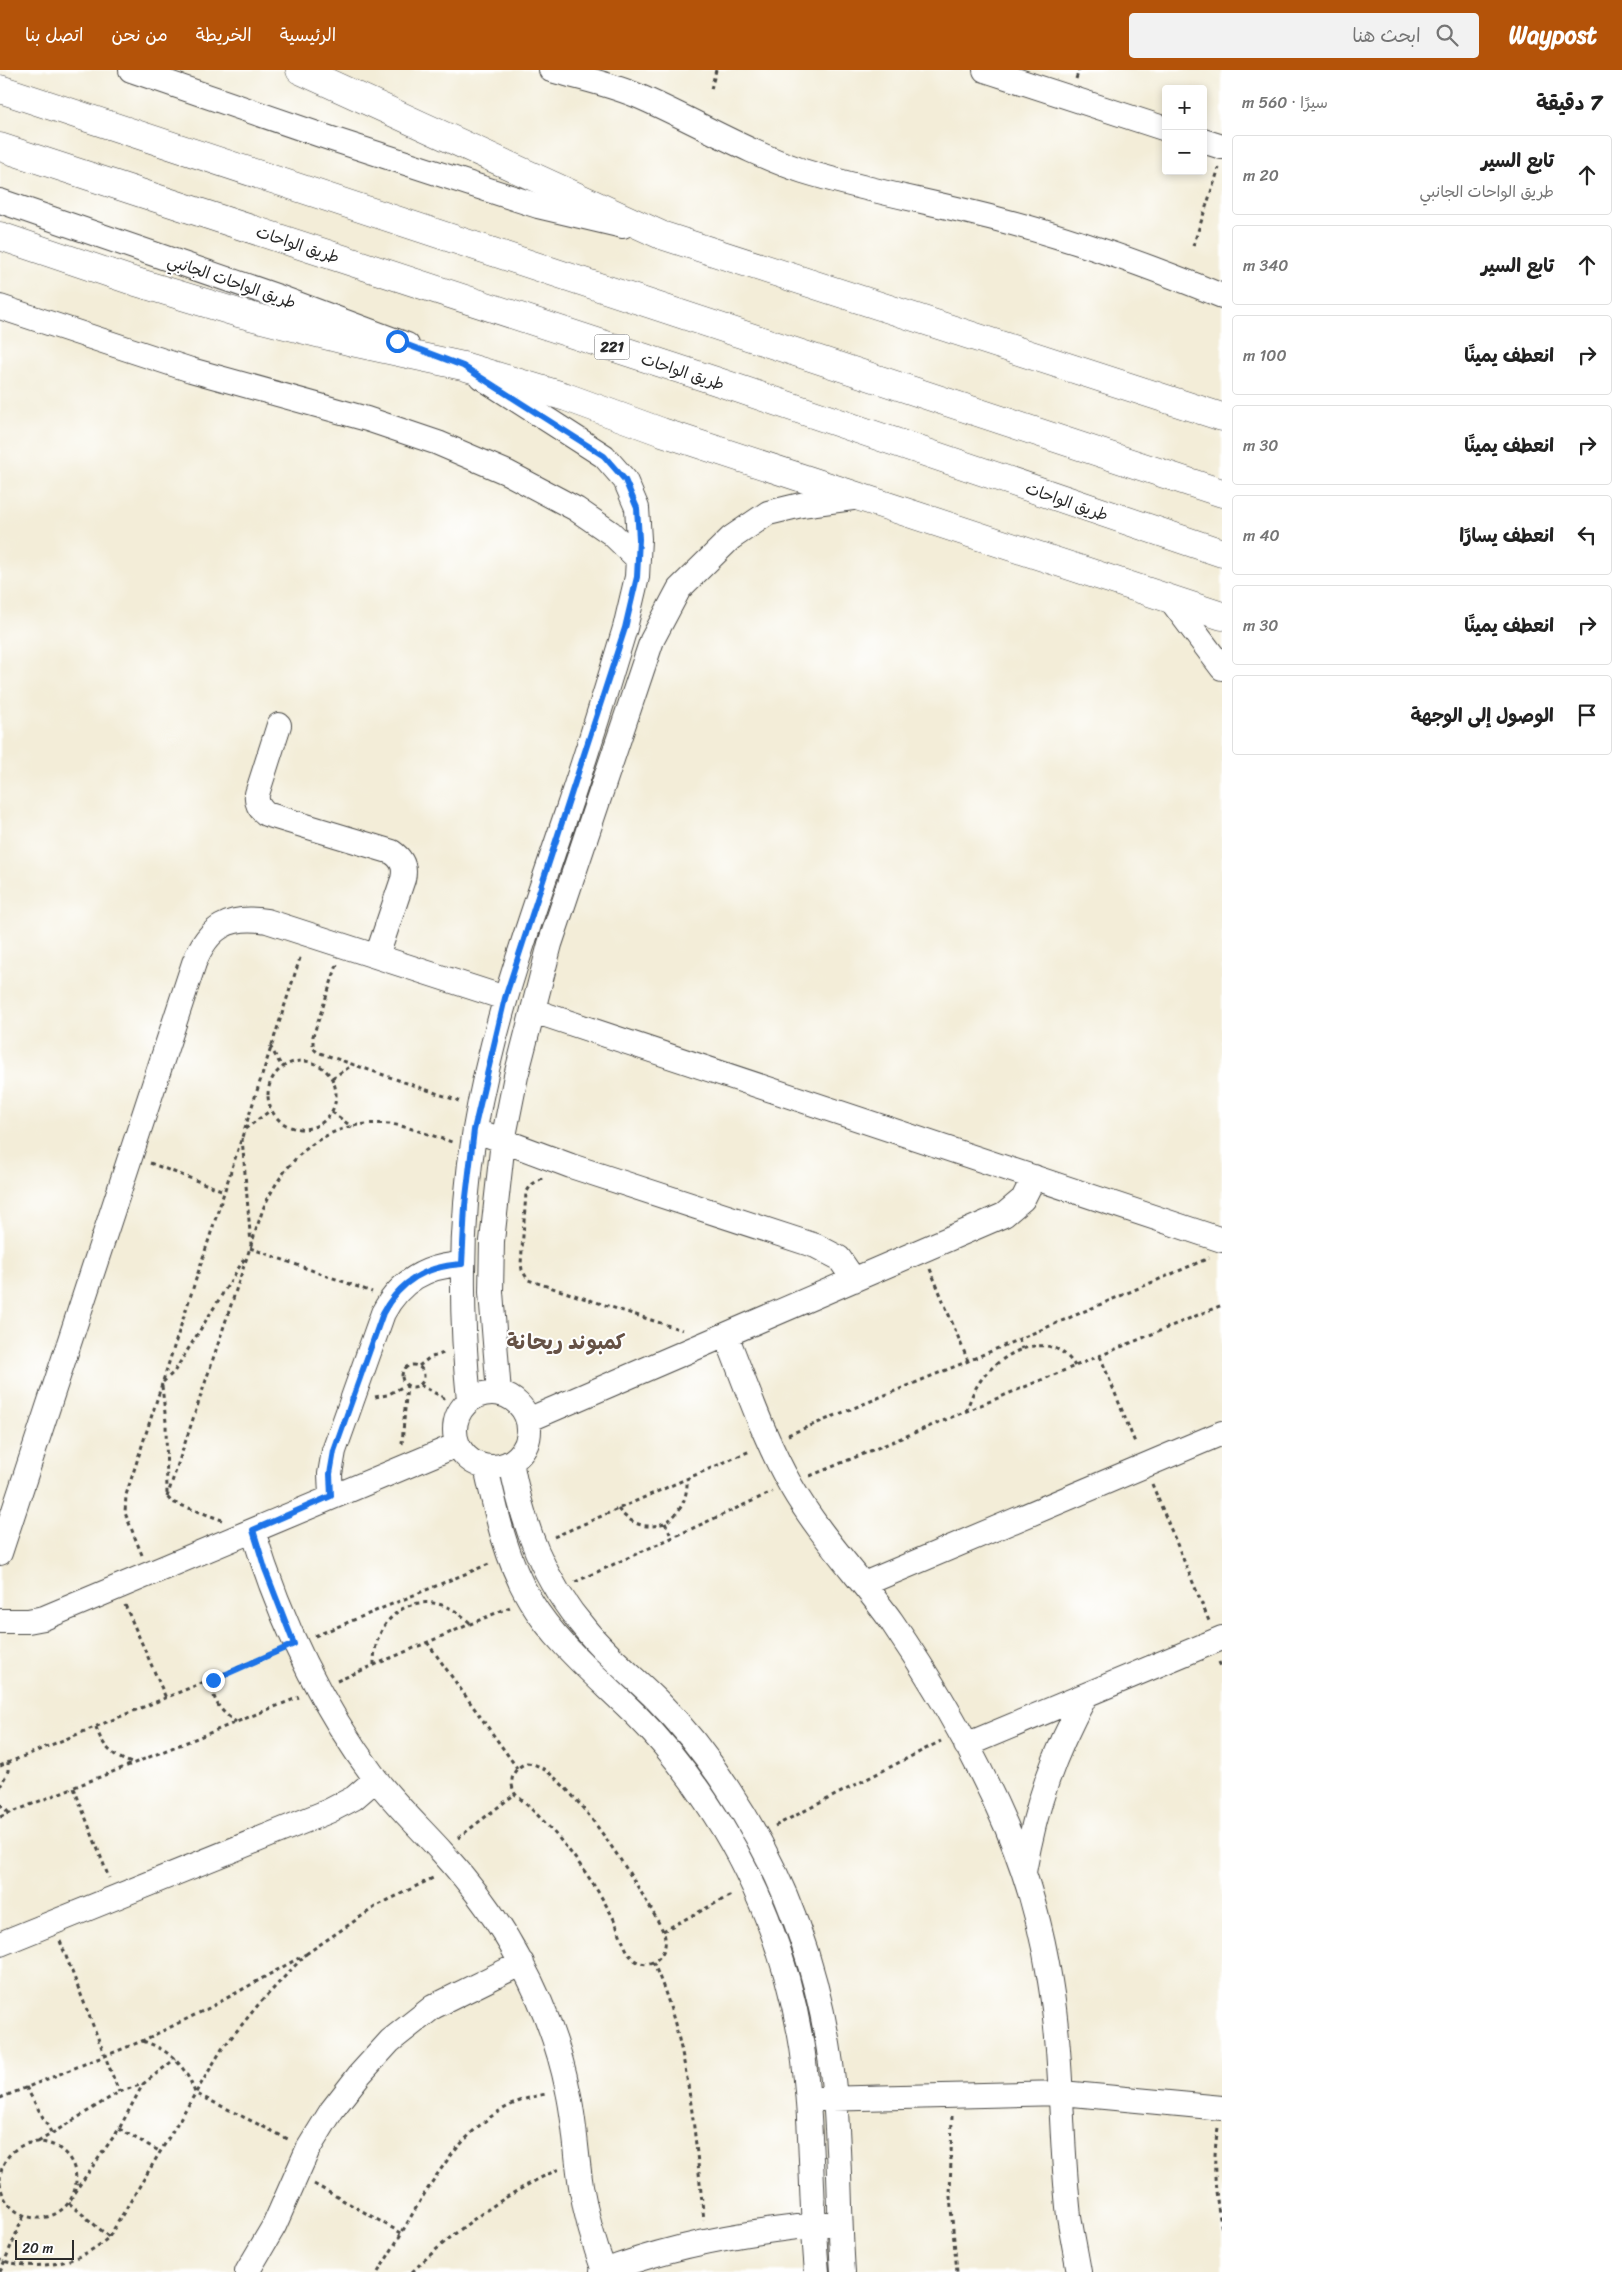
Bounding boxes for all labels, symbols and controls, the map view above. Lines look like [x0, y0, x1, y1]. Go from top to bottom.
search box [1129, 13, 1479, 58]
text: Waypost [1509, 14, 1597, 56]
text: اتصل بنا [25, 19, 84, 51]
text: من نحن [112, 19, 168, 51]
text: الخريطة [196, 19, 252, 51]
text: الرئيسية [280, 19, 336, 51]
text: ابحث هنا [1352, 19, 1421, 52]
icon: search [1433, 21, 1461, 49]
text: 7 دقيقة [1536, 84, 1602, 122]
map controls [1162, 85, 1207, 175]
button: + [1162, 85, 1207, 130]
text: سيرًا · 560 m [1242, 88, 1328, 117]
button: − [1162, 130, 1207, 175]
text: تابع السير [1481, 144, 1554, 177]
text: 20 m [1243, 161, 1279, 190]
icon: ahead [1573, 161, 1601, 189]
text: طريق الواحات الجانبي [1420, 177, 1554, 206]
street label: طريق الواحات [252, 217, 343, 272]
street label: طريق الواحات الجانبي [164, 246, 300, 317]
text: تابع السير [1481, 249, 1554, 282]
text: 340 m [1243, 251, 1288, 280]
icon: ahead [1573, 251, 1601, 279]
route start [386, 330, 409, 353]
road number: 221 [594, 334, 630, 360]
text: انعطف يمينًا [1464, 339, 1554, 372]
text: 100 m [1243, 341, 1287, 370]
icon: right [1573, 341, 1601, 369]
street label: طريق الواحات [637, 344, 728, 399]
text: انعطف يمينًا [1464, 429, 1554, 462]
text: 30 m [1243, 431, 1278, 460]
icon: right [1573, 431, 1601, 459]
street label: طريق الواحات [1021, 474, 1112, 529]
text: انعطف يسارًا [1459, 519, 1554, 552]
text: 40 m [1243, 521, 1280, 550]
icon: left [1573, 521, 1601, 549]
text: انعطف يمينًا [1464, 609, 1554, 642]
text: 30 m [1243, 611, 1278, 640]
icon: right [1573, 611, 1601, 639]
text: الوصول إلى الوجهة [1411, 699, 1554, 732]
icon: arrive [1573, 701, 1601, 729]
district label: كمبوند ريحانة [507, 1323, 626, 1361]
route end [202, 1669, 225, 1692]
text: 20 m [22, 2236, 53, 2261]
scale bar [15, 2237, 74, 2260]

